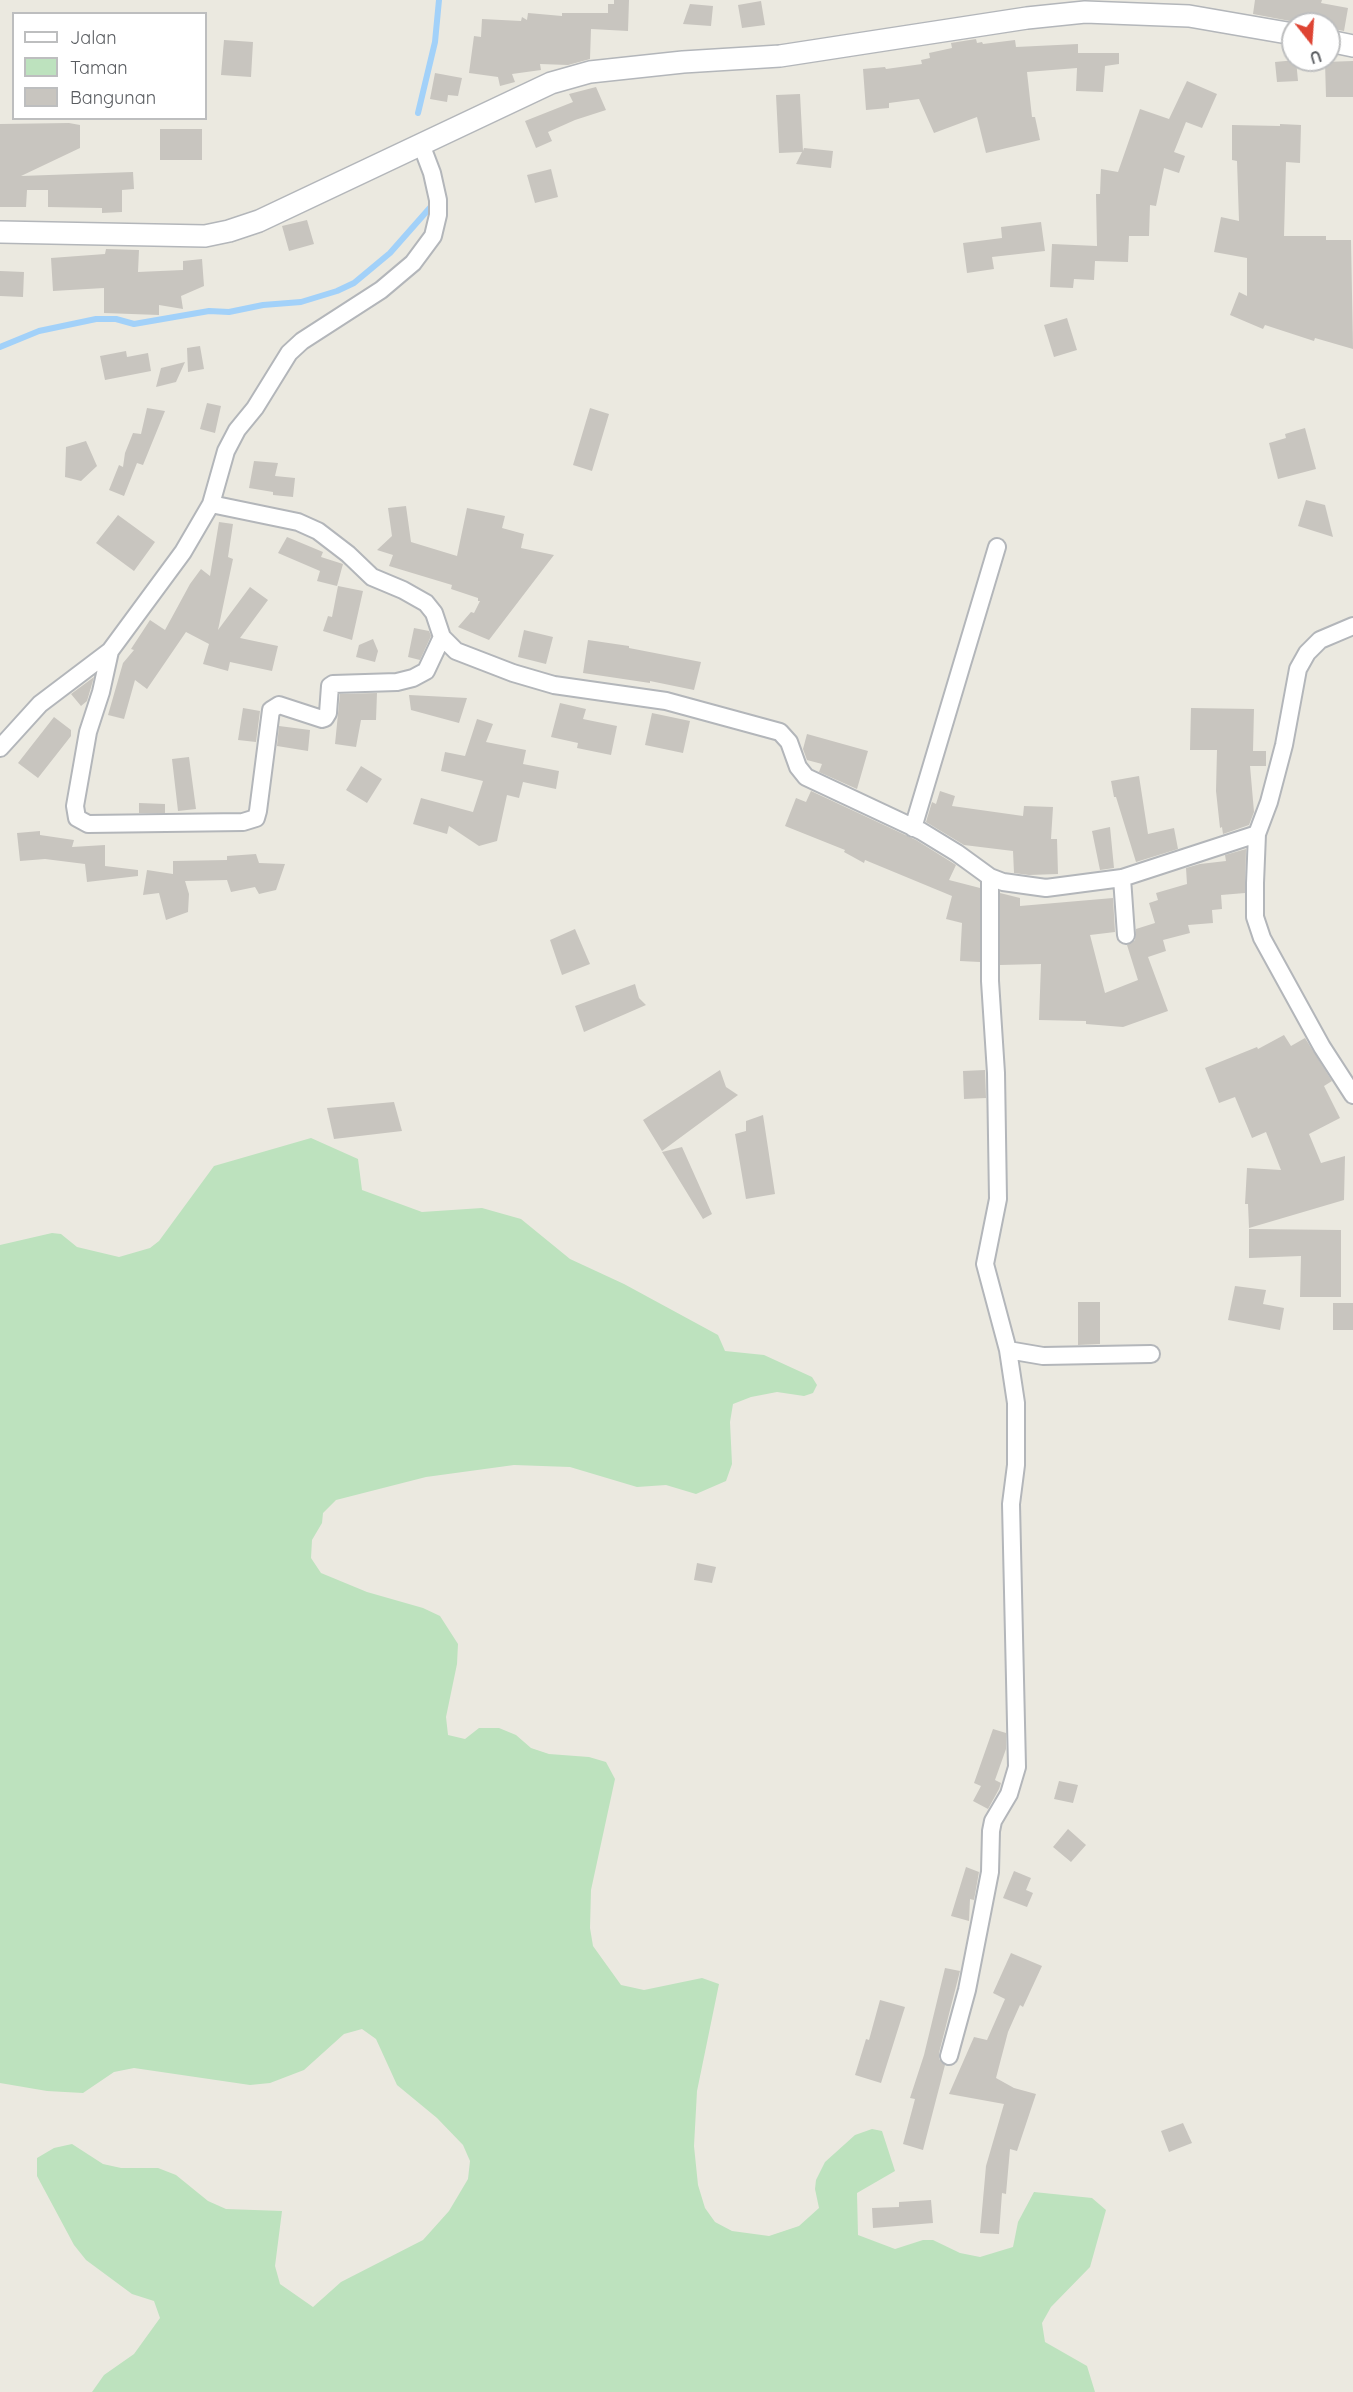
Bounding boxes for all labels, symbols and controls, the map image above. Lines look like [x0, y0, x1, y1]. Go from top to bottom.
legend [12, 12, 207, 120]
north arrow [1281, 12, 1341, 72]
text: Jalan [70, 26, 117, 49]
text: U [1307, 46, 1324, 69]
text: Taman [70, 56, 128, 79]
text: Bangunan [70, 86, 156, 109]

